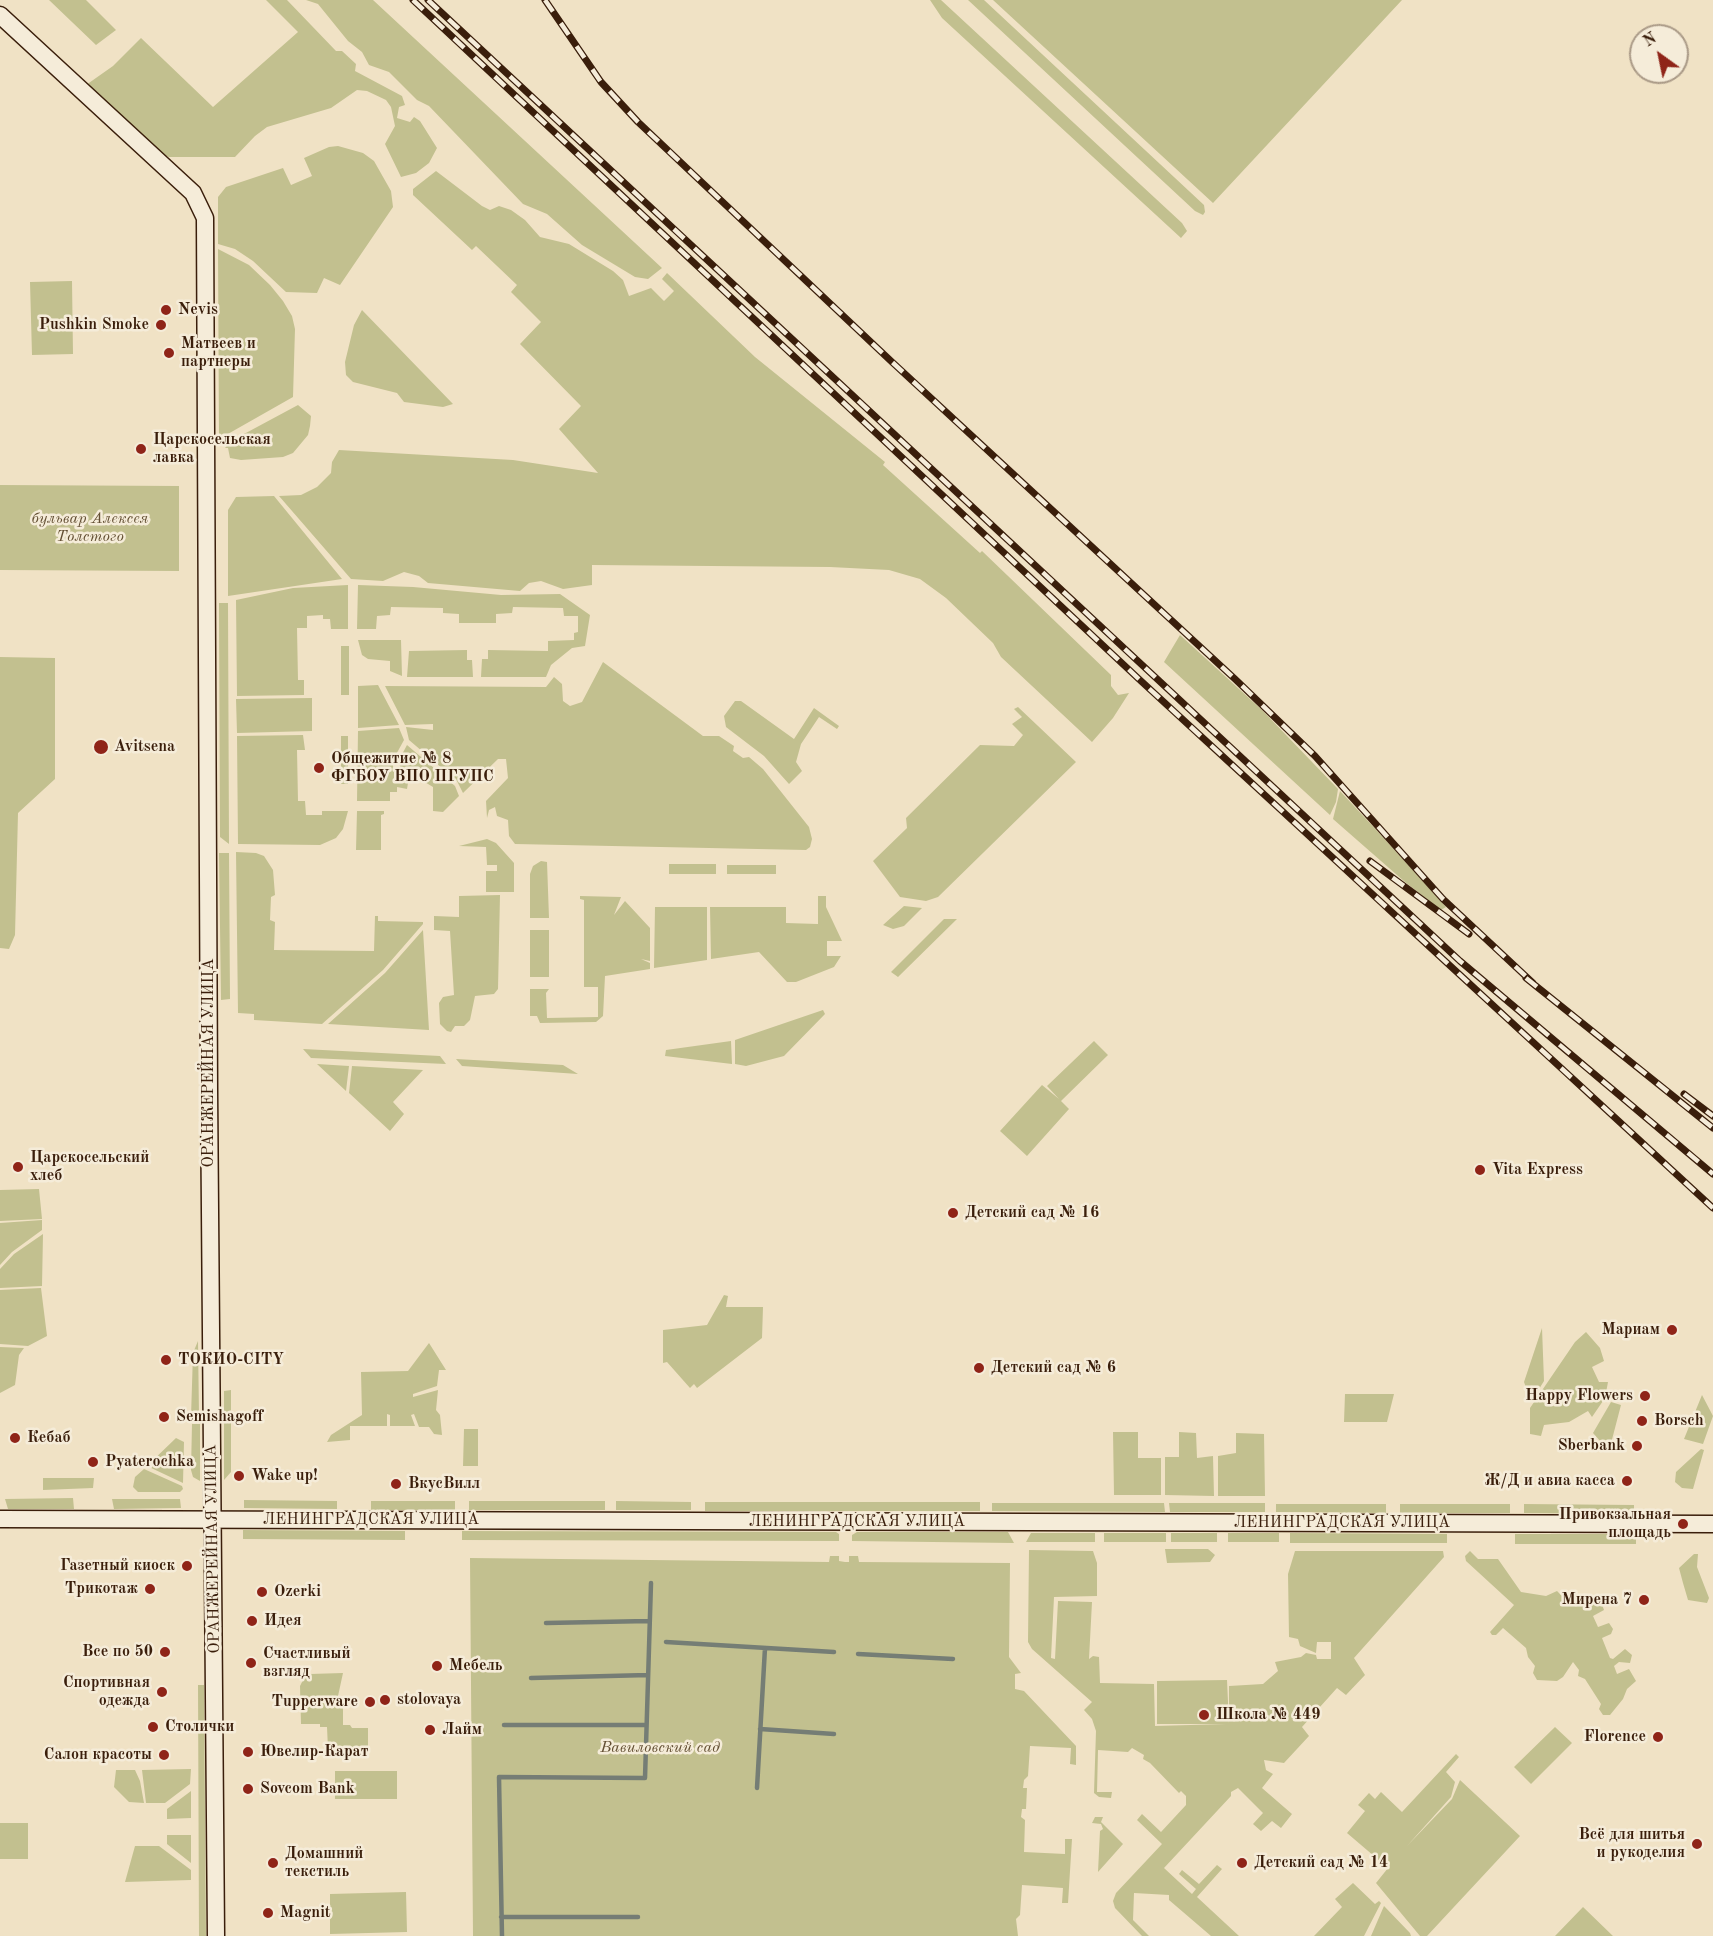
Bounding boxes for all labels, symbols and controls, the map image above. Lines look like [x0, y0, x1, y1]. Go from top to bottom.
north arrow [1629, 24, 1689, 84]
text: N [1641, 31, 1660, 51]
place label: Nevis [178, 300, 218, 320]
marker: Nevis [159, 303, 173, 317]
place label: Pushkin Smoke [39, 315, 149, 335]
marker: Pushkin Smoke [154, 318, 168, 332]
place label: Матвеев и партнеры [181, 334, 256, 372]
marker: Матвеев и партнеры [162, 346, 176, 360]
place label: Царскосельская лавка [153, 430, 271, 468]
marker: Царскосельская лавка [134, 442, 148, 456]
park label: бульвар Алексея Толстого [31, 509, 149, 547]
place label: Avitsena [114, 737, 175, 757]
marker: Avitsena [92, 738, 110, 756]
place label: Общежитие № 8 ФГБОУ ВПО ПГУПС [331, 749, 494, 787]
marker: Общежитие № 8 ФГБОУ ВПО ПГУПС [312, 761, 326, 775]
street label: ОРАНЖЕРЕЙНАЯ УЛИЦА [199, 958, 219, 1168]
place label: Царскосельский хлеб [30, 1148, 149, 1186]
marker: Царскосельский хлеб [11, 1160, 25, 1174]
place label: Vita Express [1492, 1160, 1583, 1180]
marker: Vita Express [1473, 1163, 1487, 1177]
place label: Детский сад № 16 [965, 1203, 1099, 1223]
marker: Детский сад № 16 [946, 1206, 960, 1220]
place label: Мариам [1601, 1320, 1660, 1340]
marker: Мариам [1665, 1323, 1679, 1337]
place label: ТОКИО-CITY [178, 1350, 284, 1370]
marker: ТОКИО-CITY [159, 1353, 173, 1367]
place label: Детский сад № 6 [991, 1358, 1116, 1378]
marker: Детский сад № 6 [972, 1361, 986, 1375]
place label: Happy Flowers [1525, 1386, 1633, 1406]
marker: Happy Flowers [1638, 1389, 1652, 1403]
place label: Semishagoff [176, 1407, 263, 1427]
marker: Semishagoff [157, 1410, 171, 1424]
place label: Borsch [1654, 1411, 1704, 1431]
marker: Borsch [1635, 1414, 1649, 1428]
place label: Кебаб [27, 1428, 71, 1448]
marker: Кебаб [8, 1431, 22, 1445]
place label: Sberbank [1558, 1436, 1625, 1456]
marker: Sberbank [1630, 1439, 1644, 1453]
street label: ОРАНЖЕРЕЙНАЯ УЛИЦА [202, 1444, 224, 1654]
place label: Pyaterochka [105, 1452, 194, 1472]
marker: Pyaterochka [86, 1455, 100, 1469]
place label: Wake up! [251, 1466, 318, 1486]
marker: Wake up! [232, 1469, 246, 1483]
place label: Ж/Д и авиа касса [1485, 1471, 1615, 1491]
place label: ВкусВилл [408, 1474, 480, 1494]
marker: Ж/Д и авиа касса [1620, 1474, 1634, 1488]
marker: ВкусВилл [389, 1477, 403, 1491]
place label: Привокзальная площадь [1559, 1505, 1671, 1543]
street label: ЛЕНИНГРАДСКАЯ УЛИЦА [263, 1510, 479, 1530]
street label: ЛЕНИНГРАДСКАЯ УЛИЦА [749, 1512, 965, 1532]
street label: ЛЕНИНГРАДСКАЯ УЛИЦА [1234, 1513, 1450, 1533]
marker: Привокзальная площадь [1676, 1517, 1690, 1531]
place label: Газетный киоск [60, 1556, 175, 1576]
marker: Газетный киоск [180, 1559, 194, 1573]
place label: Трикотаж [65, 1579, 138, 1599]
marker: Трикотаж [143, 1582, 157, 1596]
place label: Ozerki [274, 1582, 321, 1602]
marker: Ozerki [255, 1585, 269, 1599]
place label: Мирена 7 [1561, 1590, 1632, 1610]
marker: Мирена 7 [1637, 1593, 1651, 1607]
place label: Идея [264, 1611, 302, 1631]
marker: Идея [245, 1614, 259, 1628]
place label: Все по 50 [82, 1642, 153, 1662]
place label: Счастливый взгляд [263, 1644, 351, 1682]
marker: Все по 50 [158, 1645, 172, 1659]
marker: Счастливый взгляд [244, 1656, 258, 1670]
place label: Мебель [449, 1656, 503, 1676]
marker: Мебель [430, 1659, 444, 1673]
place label: Спортивная одежда [63, 1673, 150, 1711]
marker: Спортивная одежда [155, 1685, 169, 1699]
place label: stolovaya [397, 1690, 461, 1710]
place label: Tupperware [271, 1692, 358, 1712]
marker: stolovaya [378, 1693, 392, 1707]
marker: Tupperware [363, 1695, 377, 1709]
place label: Школа № 449 [1216, 1705, 1321, 1725]
marker: Школа № 449 [1197, 1708, 1211, 1722]
place label: Столички [165, 1717, 234, 1737]
marker: Столички [146, 1720, 160, 1734]
place label: Лайм [442, 1720, 482, 1740]
marker: Лайм [423, 1723, 437, 1737]
place label: Florence [1584, 1727, 1646, 1747]
marker: Florence [1651, 1730, 1665, 1744]
park label: Вавиловский сад [600, 1738, 720, 1758]
place label: Ювелир-Карат [260, 1742, 368, 1762]
place label: Салон красоты [44, 1745, 152, 1765]
marker: Ювелир-Карат [241, 1745, 255, 1759]
marker: Салон красоты [157, 1748, 171, 1762]
place label: Sovcom Bank [260, 1779, 355, 1799]
marker: Sovcom Bank [241, 1782, 255, 1796]
place label: Всё для шитья и рукоделия [1578, 1825, 1685, 1863]
marker: Всё для шитья и рукоделия [1690, 1837, 1704, 1851]
place label: Домашний текстиль [285, 1844, 363, 1882]
place label: Детский сад № 14 [1254, 1853, 1388, 1873]
marker: Домашний текстиль [266, 1856, 280, 1870]
marker: Детский сад № 14 [1235, 1856, 1249, 1870]
place label: Magnit [280, 1903, 331, 1923]
marker: Magnit [261, 1906, 275, 1920]

